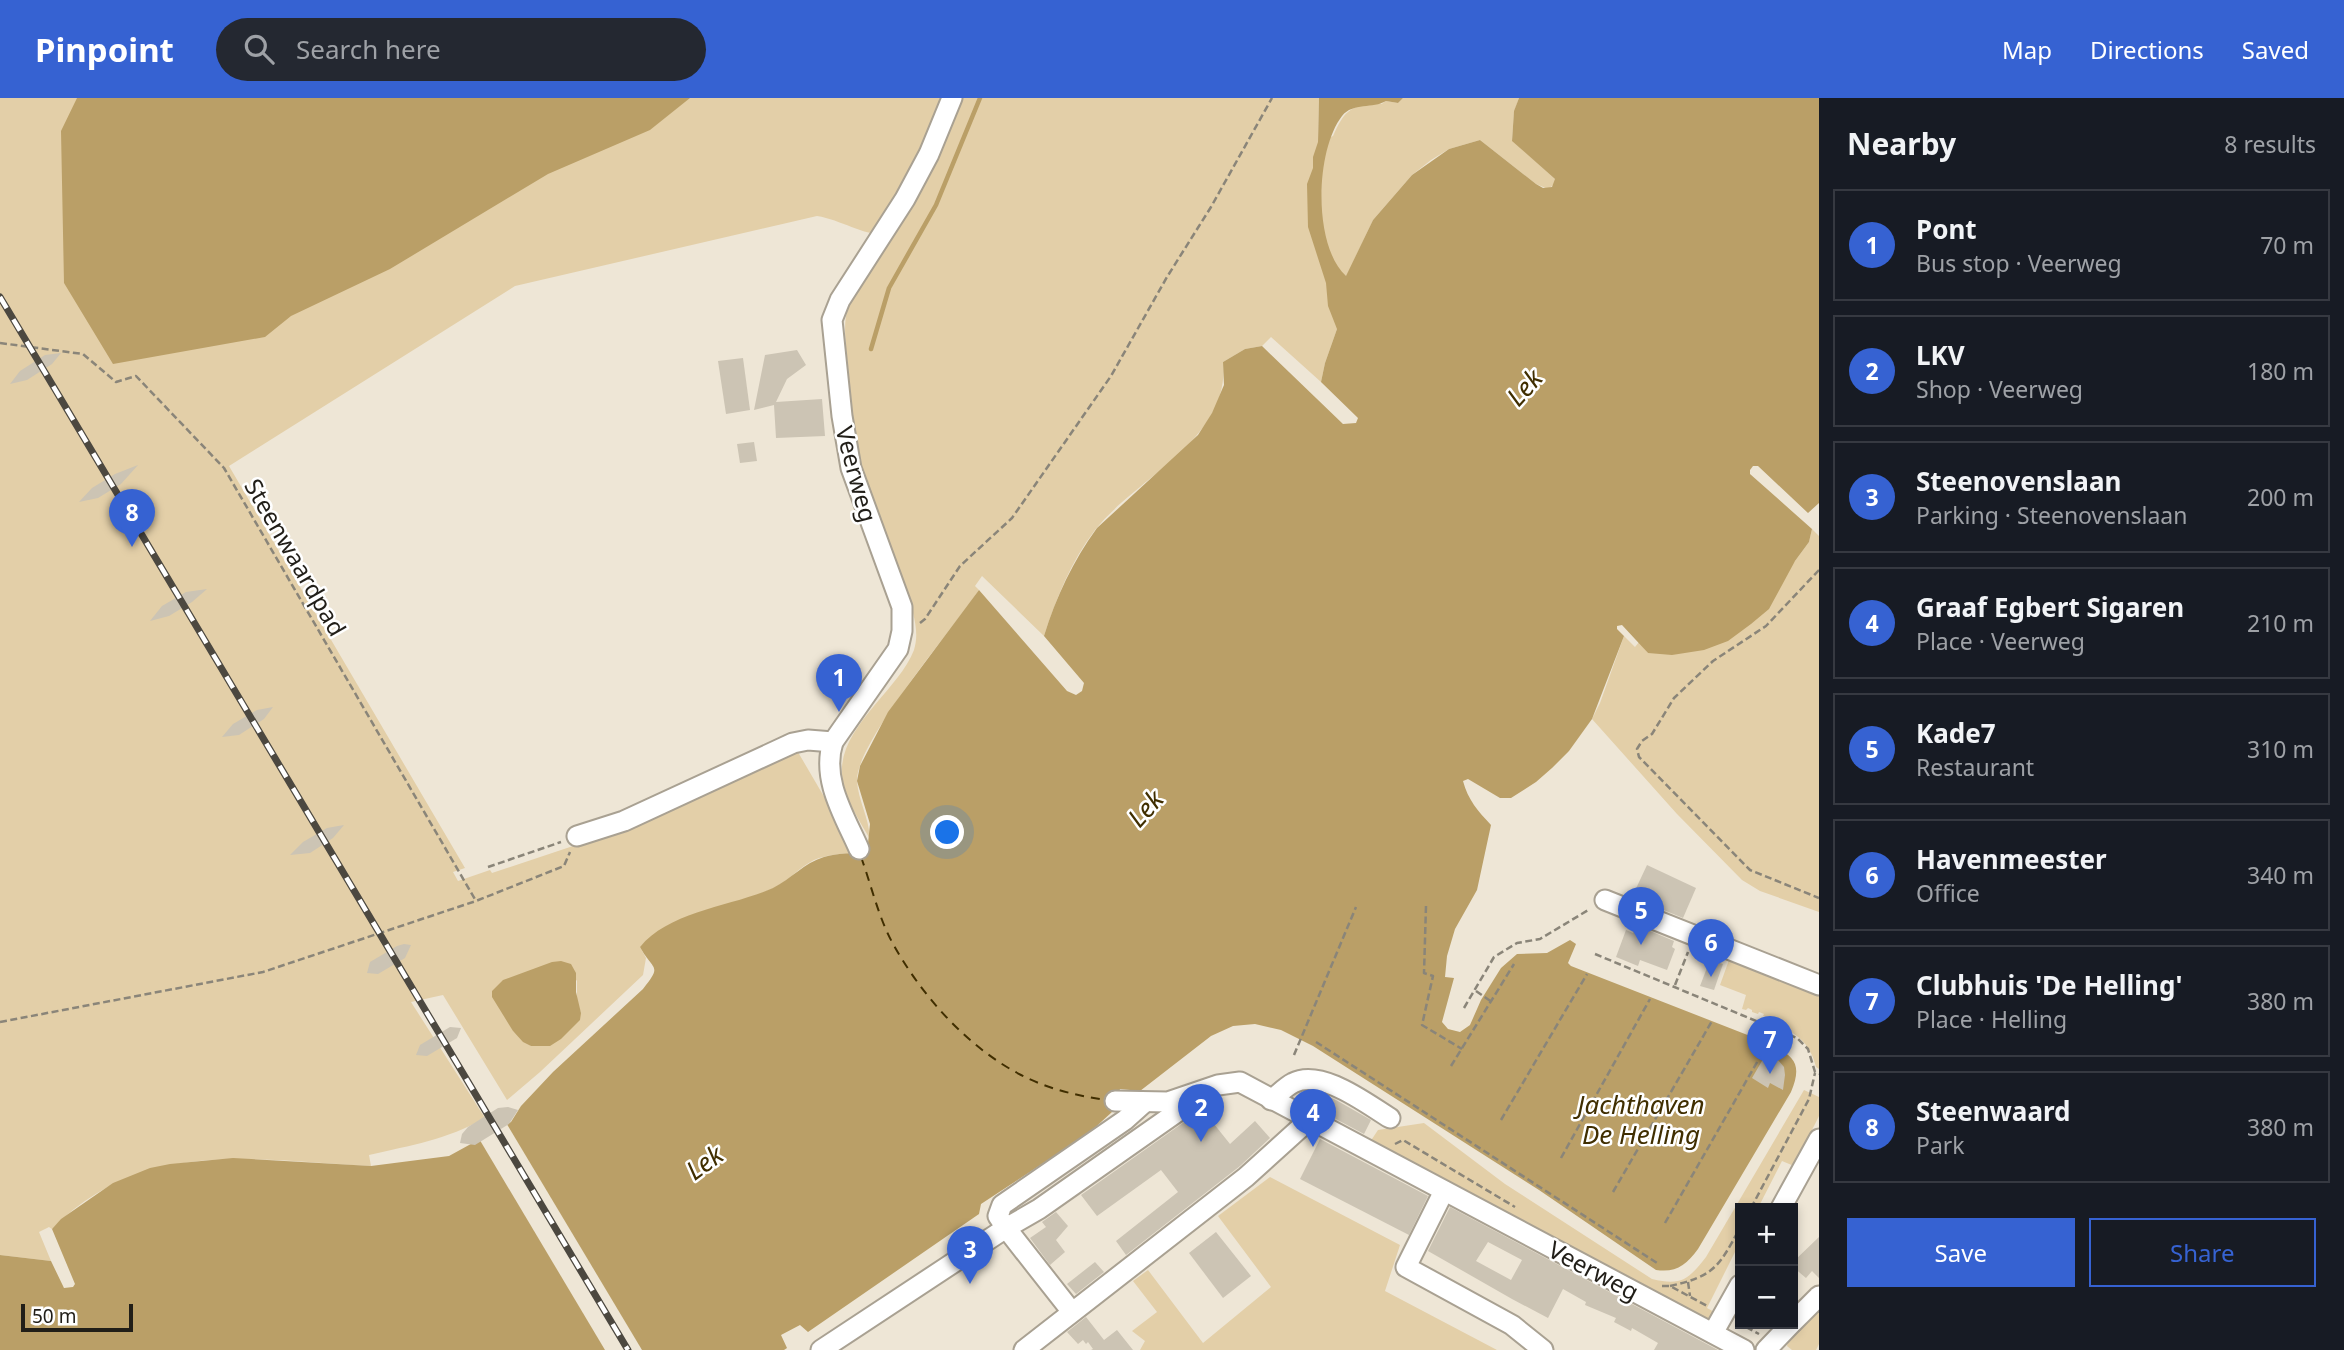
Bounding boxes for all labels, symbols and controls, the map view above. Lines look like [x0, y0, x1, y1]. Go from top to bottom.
search box [216, 18, 706, 81]
text: Pinpoint [35, 27, 174, 72]
icon: search [240, 30, 278, 68]
text: Search here [296, 31, 441, 67]
text: Map [2002, 33, 2052, 66]
text: Directions [2090, 33, 2204, 66]
text: Saved [2242, 33, 2309, 66]
text: Nearby [1847, 123, 1956, 164]
text: 8 results [2224, 128, 2316, 160]
text: Pont [1916, 211, 1977, 247]
text: 1 [1865, 229, 1879, 261]
text: 70 m [2260, 229, 2314, 261]
text: Bus stop · Veerweg [1916, 247, 2122, 279]
text: LKV [1916, 337, 1965, 373]
text: 2 [1865, 355, 1879, 387]
text: 180 m [2247, 355, 2314, 387]
water label: Lek [1498, 360, 1551, 413]
text: Shop · Veerweg [1916, 373, 2083, 405]
street label: Veerweg [828, 422, 886, 526]
text: Steenovenslaan [1916, 463, 2121, 499]
street label: Steenwaardpad [238, 472, 354, 642]
text: 3 [1865, 481, 1879, 513]
text: 200 m [2247, 481, 2314, 513]
pin: 8 [109, 489, 155, 547]
text: Parking · Steenovenslaan [1916, 499, 2187, 531]
text: Graaf Egbert Sigaren [1916, 589, 2184, 625]
text: 4 [1865, 607, 1879, 639]
text: 210 m [2247, 607, 2314, 639]
text: Place · Veerweg [1916, 625, 2085, 657]
pin: 1 [816, 654, 862, 712]
text: Kade7 [1916, 715, 1996, 751]
text: 5 [1865, 733, 1879, 765]
text: 310 m [2247, 733, 2314, 765]
text: Restaurant [1916, 751, 2034, 783]
water label: Lek [1119, 781, 1172, 834]
your location [930, 815, 964, 849]
text: Havenmeester [1916, 841, 2107, 877]
text: 6 [1865, 859, 1879, 891]
text: 340 m [2247, 859, 2314, 891]
text: Office [1916, 877, 1980, 909]
pin: 5 [1618, 887, 1664, 945]
pin: 6 [1688, 919, 1734, 977]
text: Clubhuis 'De Helling' [1916, 967, 2182, 1003]
text: 7 [1865, 985, 1879, 1017]
text: 380 m [2247, 985, 2314, 1017]
text: Place · Helling [1916, 1003, 2067, 1035]
pin: 7 [1747, 1016, 1793, 1074]
pin: 2 [1178, 1084, 1224, 1142]
water label: Jachthaven De Helling [1572, 1086, 1705, 1152]
pin: 4 [1290, 1089, 1336, 1147]
text: Steenwaard [1916, 1093, 2071, 1129]
text: 8 [1865, 1111, 1879, 1143]
text: 380 m [2247, 1111, 2314, 1143]
text: Park [1916, 1129, 1965, 1161]
water label: Lek [678, 1136, 731, 1188]
map controls [1735, 1203, 1798, 1329]
button: + [1735, 1203, 1798, 1266]
button: Save [1847, 1218, 2075, 1287]
button: Share [2089, 1218, 2316, 1287]
pin: 3 [947, 1226, 993, 1284]
street label: Veerweg [1543, 1232, 1645, 1308]
button: − [1735, 1266, 1798, 1329]
scale bar [21, 1301, 133, 1333]
text: 50 m [32, 1303, 76, 1329]

